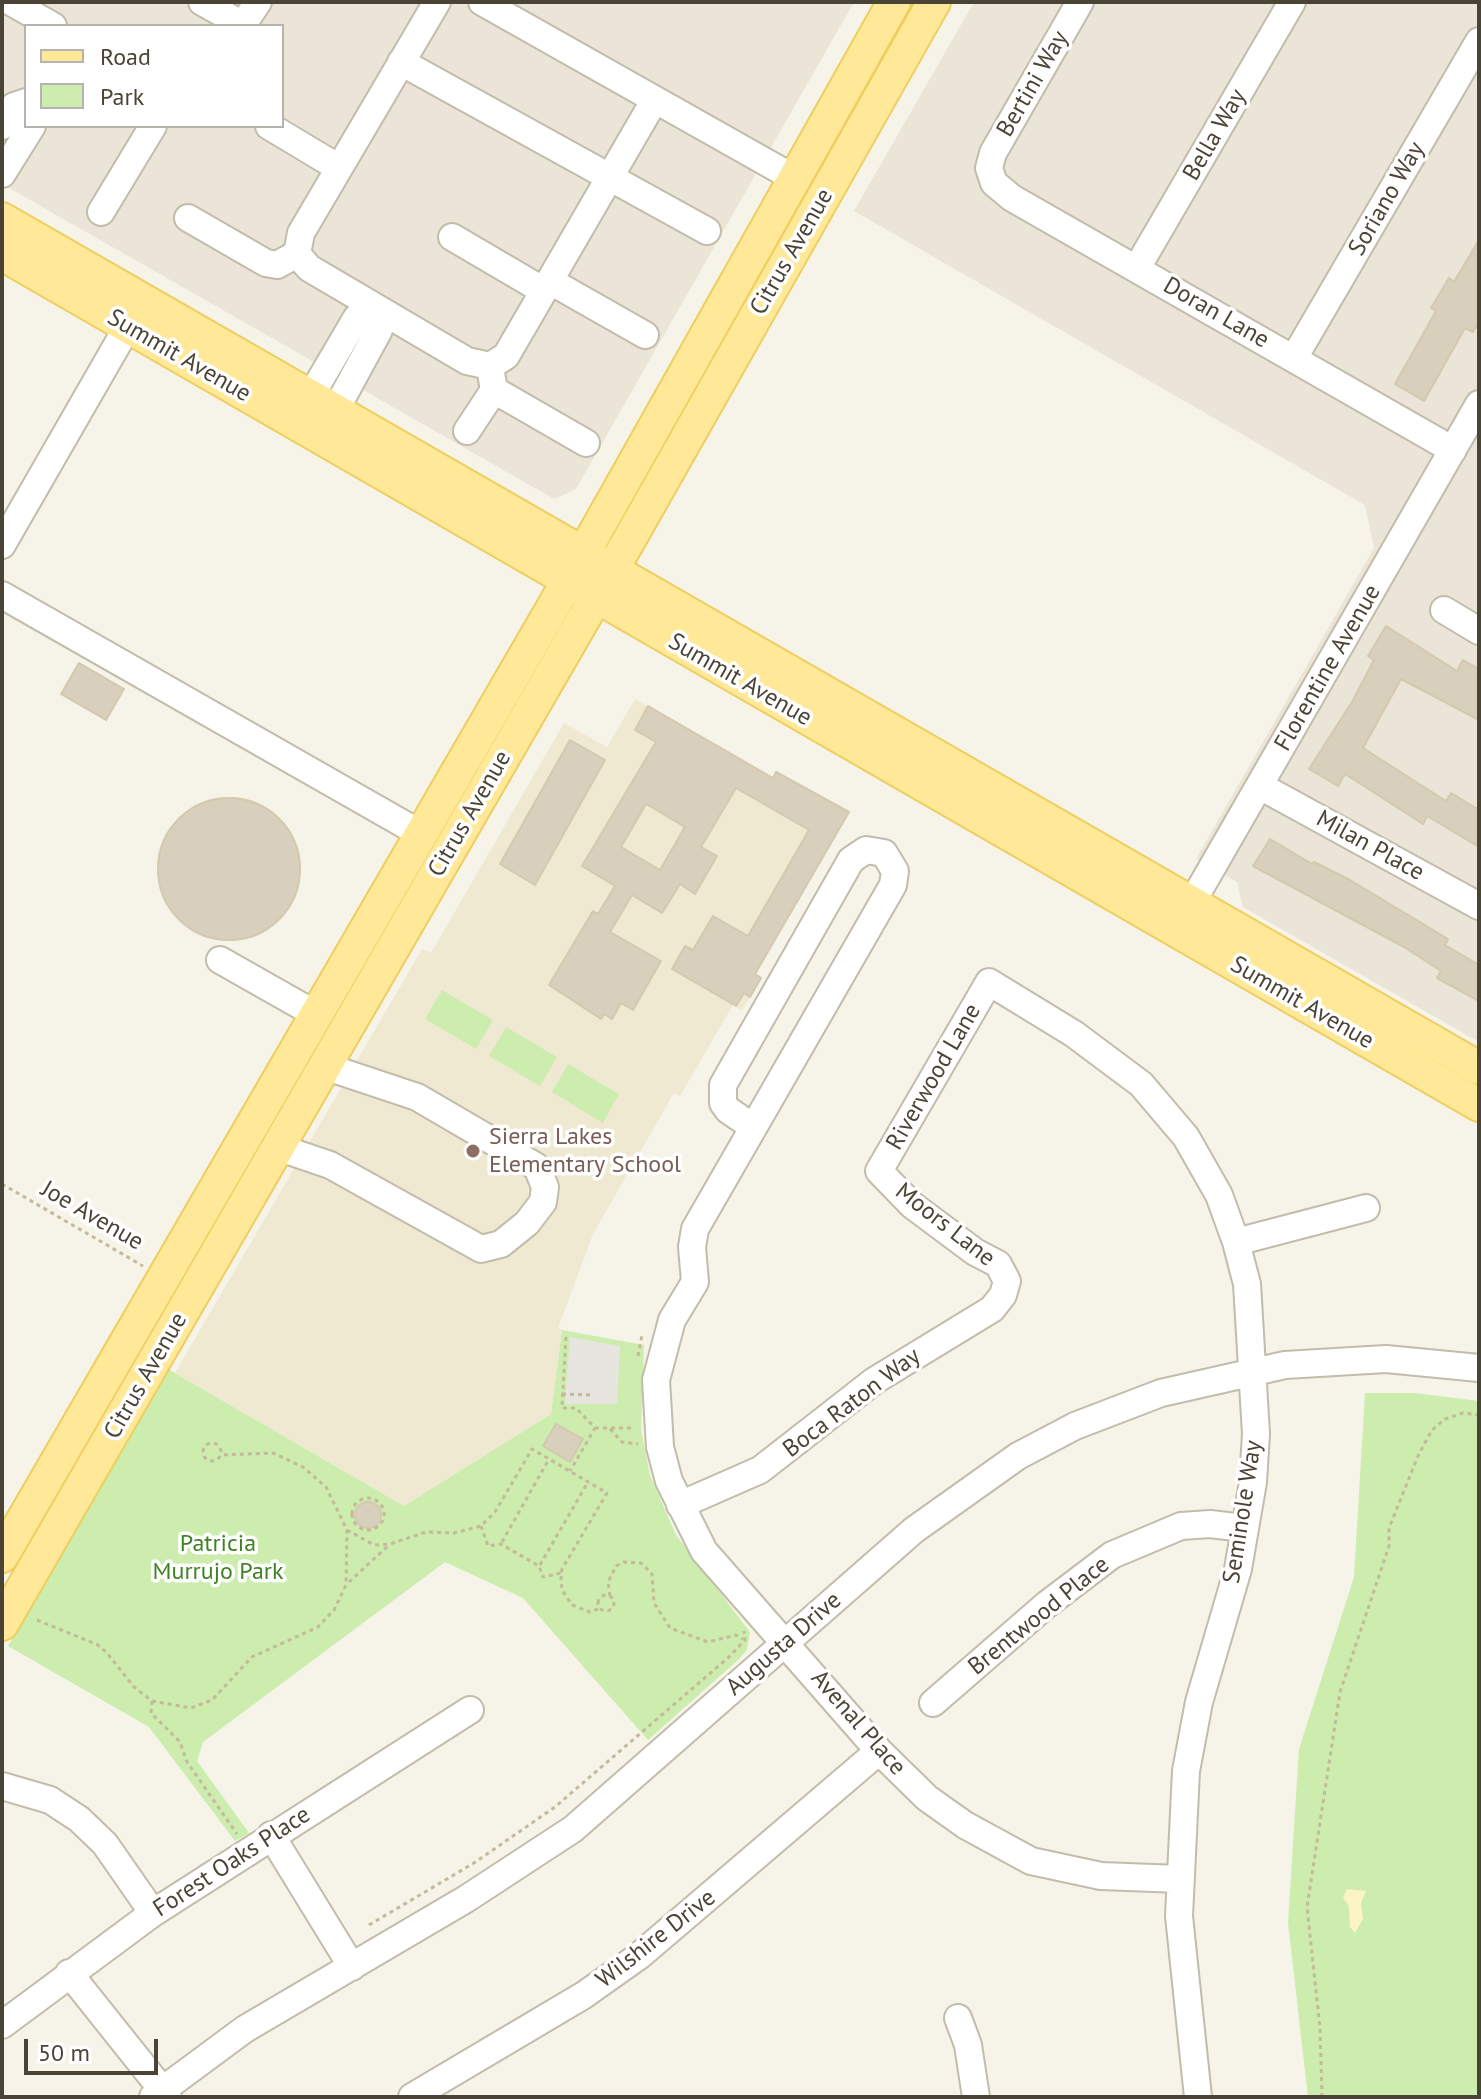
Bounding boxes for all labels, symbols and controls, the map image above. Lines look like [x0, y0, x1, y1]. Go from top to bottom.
legend [24, 24, 284, 128]
street label: Bertini Way [991, 26, 1075, 142]
text: Road [100, 41, 151, 72]
text: Park [100, 81, 144, 112]
street label: Bella Way [1177, 84, 1253, 186]
street label: Soriano Way [1343, 137, 1431, 261]
street label: Citrus Avenue [744, 184, 840, 320]
street label: Doran Lane [1158, 271, 1274, 355]
street label: Summit Avenue [102, 303, 256, 409]
street label: Florentine Avenue [1269, 580, 1387, 756]
street label: Summit Avenue [663, 627, 817, 733]
street label: Citrus Avenue [422, 746, 518, 882]
street label: Milan Place [1311, 805, 1429, 887]
street label: Summit Avenue [1225, 950, 1379, 1056]
street label: Riverwood Lane [881, 999, 987, 1155]
place label: Sierra Lakes Elementary School [489, 1123, 681, 1179]
marker: Sierra Lakes Elementary School [464, 1142, 482, 1160]
street label: Joe Avenue [36, 1175, 148, 1257]
street label: Moors Lane [889, 1177, 1001, 1273]
street label: Citrus Avenue [98, 1308, 194, 1444]
street label: Boca Raton Way [778, 1342, 926, 1464]
street label: Seminole Way [1217, 1438, 1269, 1586]
park label: Patricia Murrujo Park [153, 1530, 283, 1586]
street label: Brentwood Place [963, 1550, 1115, 1682]
street label: Augusta Drive [721, 1586, 847, 1702]
street label: Avenal Place [805, 1665, 911, 1781]
street label: Forest Oaks Place [148, 1801, 316, 1923]
street label: Wilshire Drive [591, 1883, 721, 1995]
scale bar [28, 2023, 162, 2073]
text: 50 m [38, 2037, 90, 2068]

